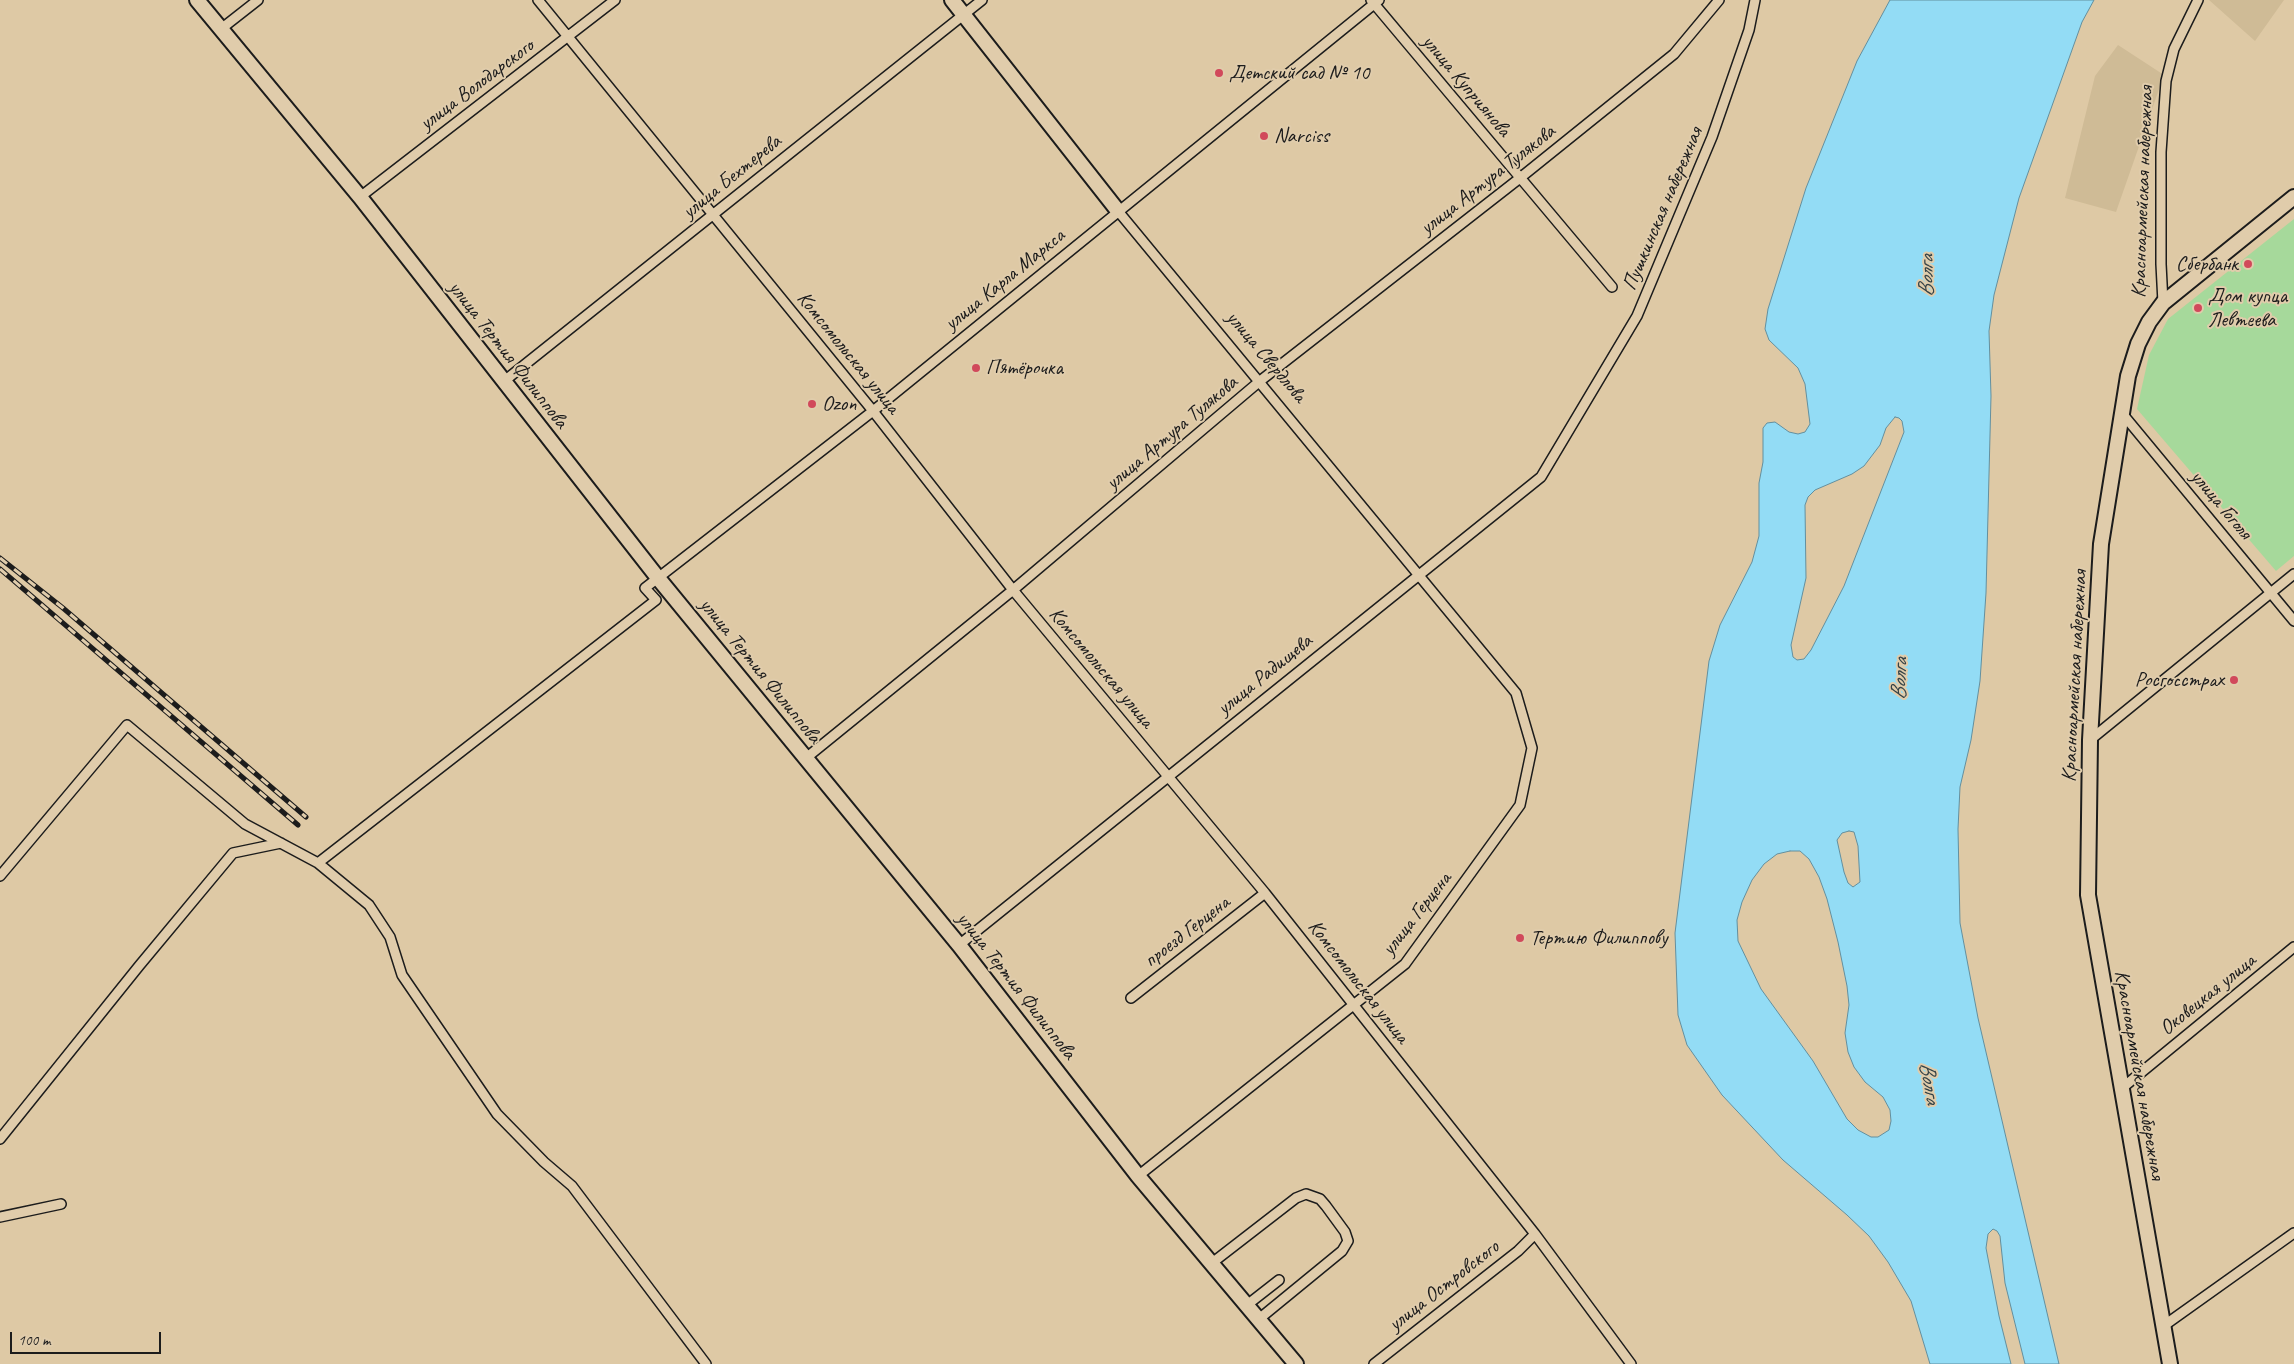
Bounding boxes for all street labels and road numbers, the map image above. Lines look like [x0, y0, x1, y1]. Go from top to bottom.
street label: улица Куприянова [1416, 30, 1516, 142]
street label: улица Володарского [415, 34, 539, 136]
street label: Красноармейская набережная [2127, 86, 2159, 298]
street label: улица Артура Тулякова [1415, 119, 1561, 241]
street label: Пушкинская набережная [1617, 124, 1709, 294]
street label: улица Бехтерева [677, 129, 787, 225]
street label: улица Карла Маркса [940, 224, 1070, 336]
street label: улица Тертия Филиппова [443, 276, 573, 434]
street label: Комсомольская улица [791, 287, 905, 419]
street label: улица Свердлова [1220, 306, 1312, 408]
street label: улица Артура Тулякова [1101, 370, 1243, 496]
street label: улица Гоголя [2185, 465, 2257, 545]
street label: Красноармейская набережная [2057, 569, 2093, 783]
street label: улица Тертия Филиппова [693, 593, 827, 749]
street label: Комсомольская улица [1043, 602, 1159, 734]
street label: улица Радищева [1212, 629, 1318, 721]
street label: улица Герцена [1377, 867, 1457, 961]
street label: проезд Герцена [1139, 891, 1235, 973]
street label: улица Тертия Филиппова [951, 907, 1081, 1065]
street label: Комсомольская улица [1302, 915, 1414, 1049]
street label: Оковецкая улица [2155, 949, 2261, 1041]
street label: Красноармейская набережная [2108, 968, 2170, 1182]
street label: улица Островского [1384, 1235, 1504, 1337]

